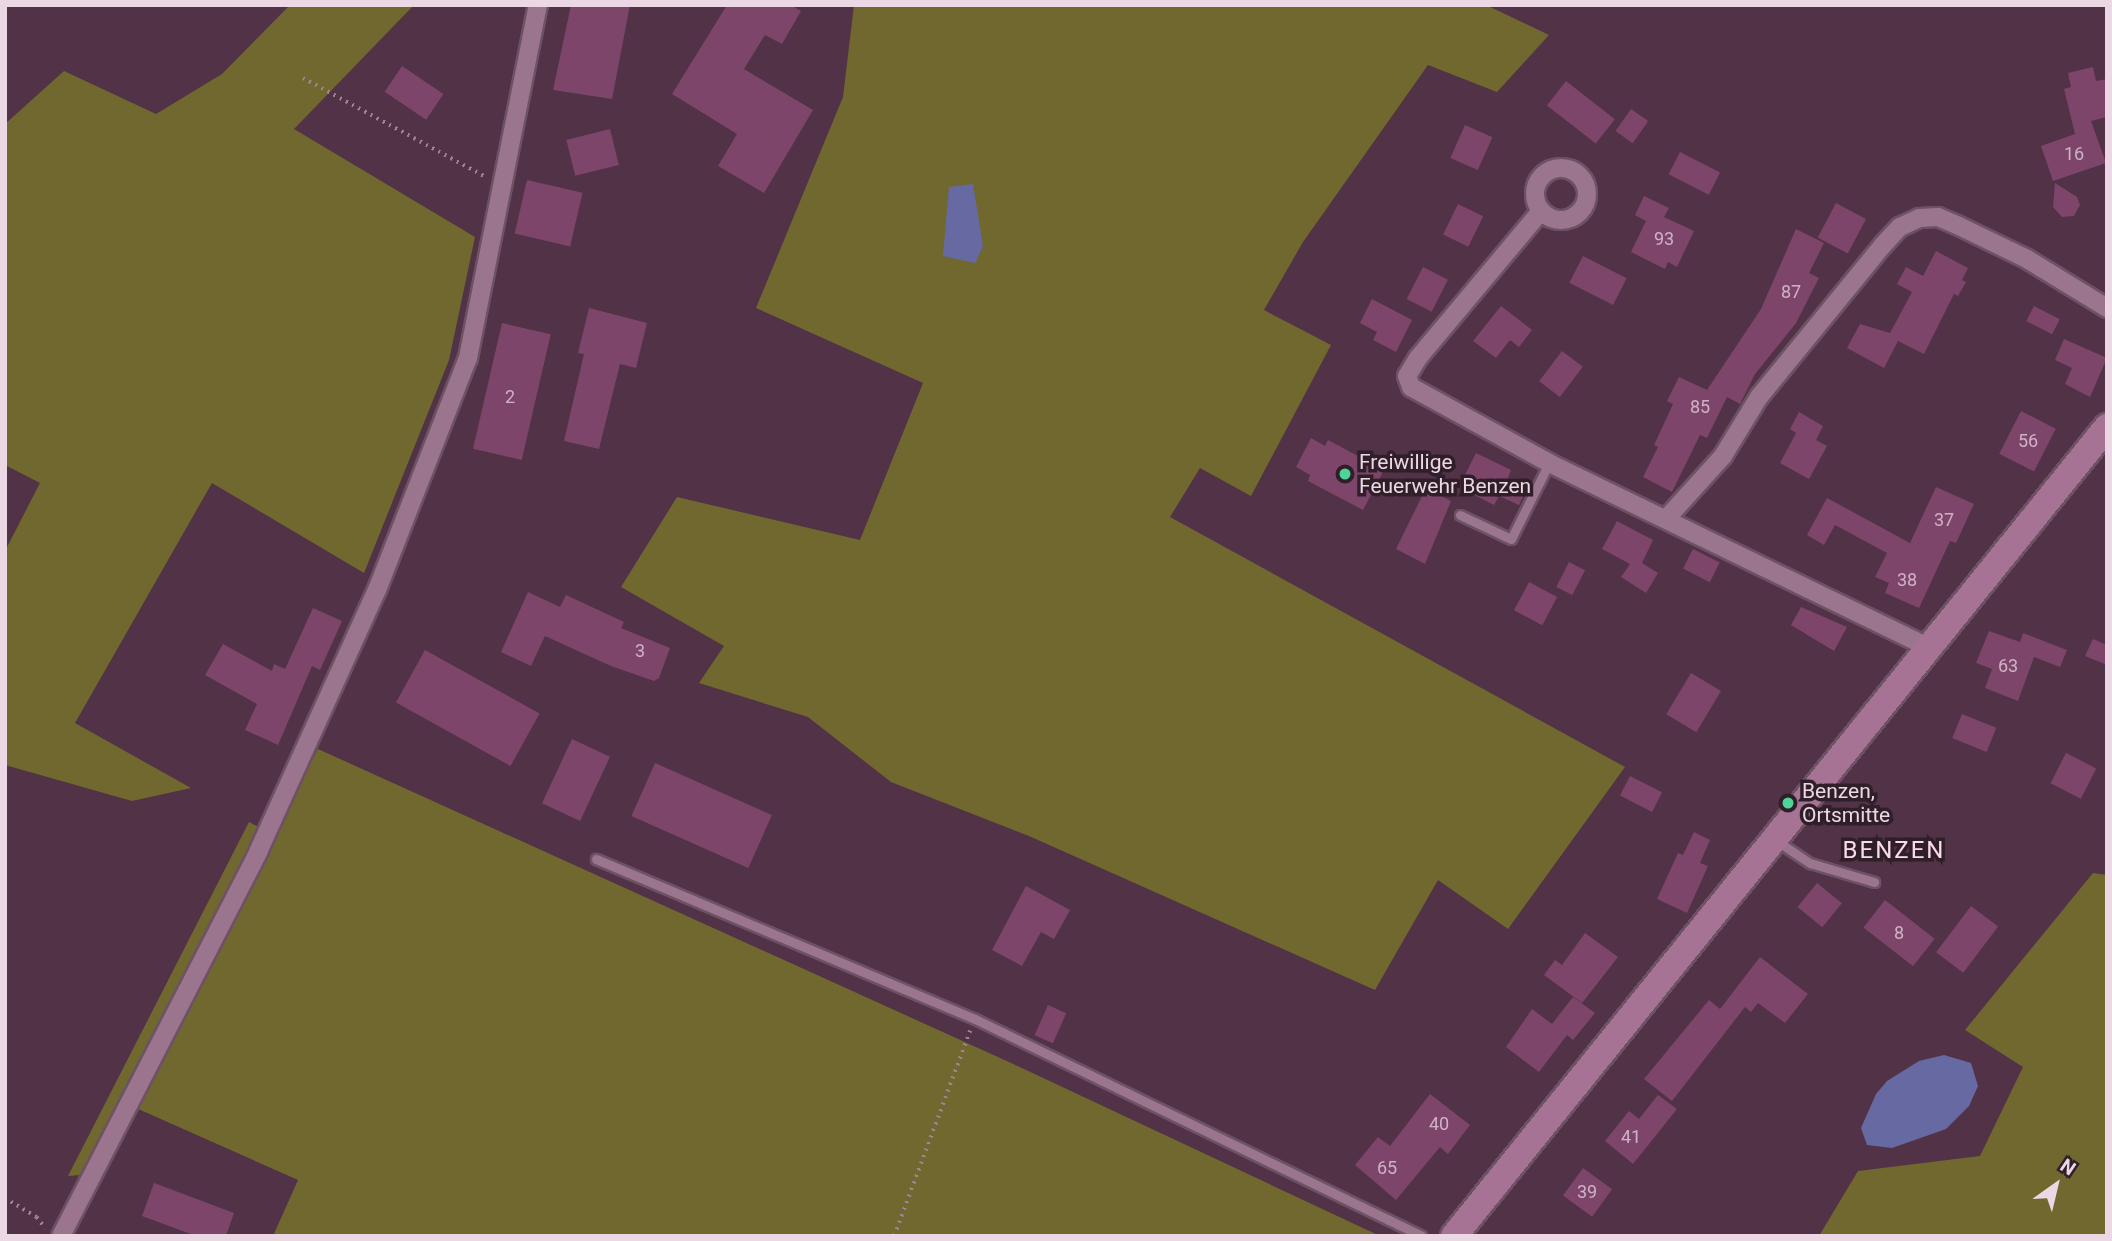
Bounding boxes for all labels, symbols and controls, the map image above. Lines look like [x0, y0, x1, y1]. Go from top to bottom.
house number: 16 [2064, 143, 2084, 165]
house number: 93 [1654, 228, 1674, 250]
house number: 87 [1781, 281, 1801, 303]
house number: 2 [505, 386, 515, 408]
house number: 85 [1690, 396, 1710, 418]
house number: 56 [2018, 430, 2038, 452]
place label: Freiwillige Feuerwehr Benzen [1359, 449, 1531, 499]
marker: Freiwillige Feuerwehr Benzen [1337, 466, 1353, 482]
house number: 37 [1934, 509, 1954, 531]
house number: 38 [1897, 569, 1917, 591]
house number: 3 [635, 640, 645, 662]
house number: 63 [1998, 655, 2018, 677]
place label: Benzen, Ortsmitte [1802, 778, 1890, 828]
marker: Benzen, Ortsmitte [1780, 795, 1796, 811]
district label: BENZEN [1843, 837, 1945, 865]
house number: 8 [1894, 922, 1904, 944]
house number: 40 [1429, 1113, 1449, 1135]
house number: 41 [1621, 1126, 1641, 1148]
north arrow [2021, 1150, 2091, 1220]
text: N [2056, 1154, 2080, 1180]
house number: 65 [1377, 1157, 1397, 1179]
house number: 39 [1577, 1181, 1597, 1203]

